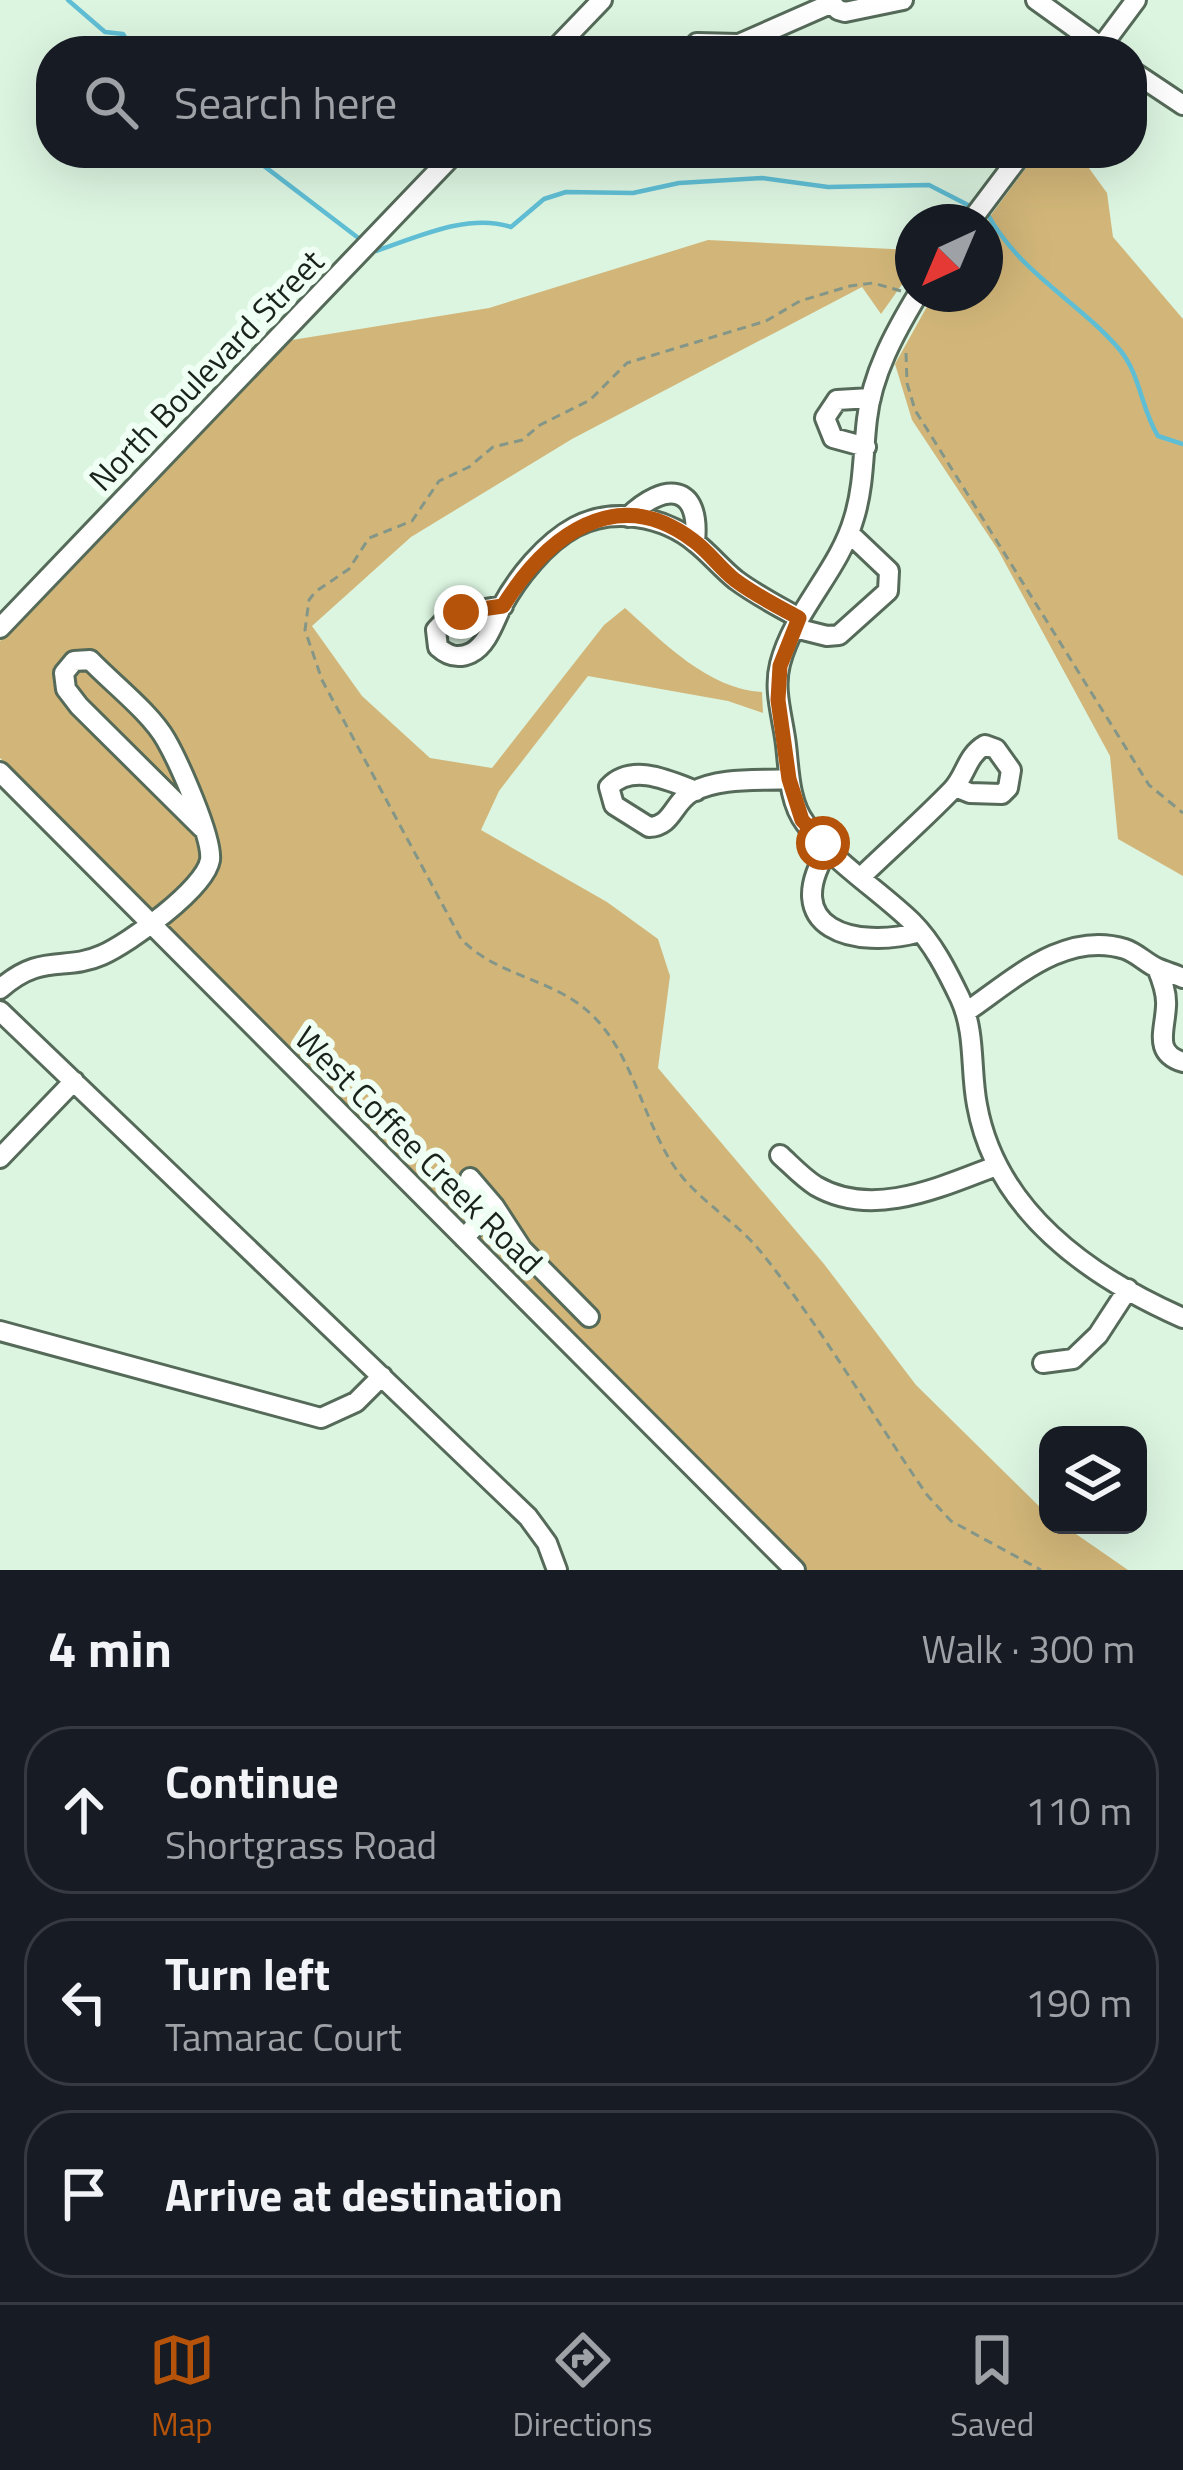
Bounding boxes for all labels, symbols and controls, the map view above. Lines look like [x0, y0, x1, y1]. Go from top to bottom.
search box [36, 36, 1147, 168]
text: Search here [174, 68, 397, 136]
icon: search [78, 69, 144, 135]
north arrow [895, 204, 1003, 312]
street label: North Boulevard Street [77, 237, 335, 502]
route end [434, 585, 488, 639]
route start [796, 816, 850, 870]
street label: West Coffee Creek Road [283, 1014, 555, 1286]
map controls [1039, 1426, 1147, 1534]
button: layers [1039, 1426, 1147, 1534]
text: 4 min [48, 1609, 172, 1687]
text: Walk · 300 m [921, 1619, 1135, 1678]
text: Continue [165, 1747, 339, 1815]
icon: ahead [51, 1777, 117, 1843]
text: 110 m [1025, 1781, 1132, 1840]
text: Shortgrass Road [165, 1815, 437, 1874]
text: Turn left [165, 1939, 330, 2007]
icon: left [51, 1969, 117, 2035]
text: 190 m [1025, 1973, 1132, 2032]
text: Tamarac Court [165, 2007, 402, 2066]
text: Arrive at destination [165, 2160, 563, 2228]
icon: arrive [51, 2161, 117, 2227]
tab: Map [149, 2327, 215, 2449]
tab: Directions [513, 2327, 652, 2449]
tab: Saved [950, 2327, 1034, 2449]

